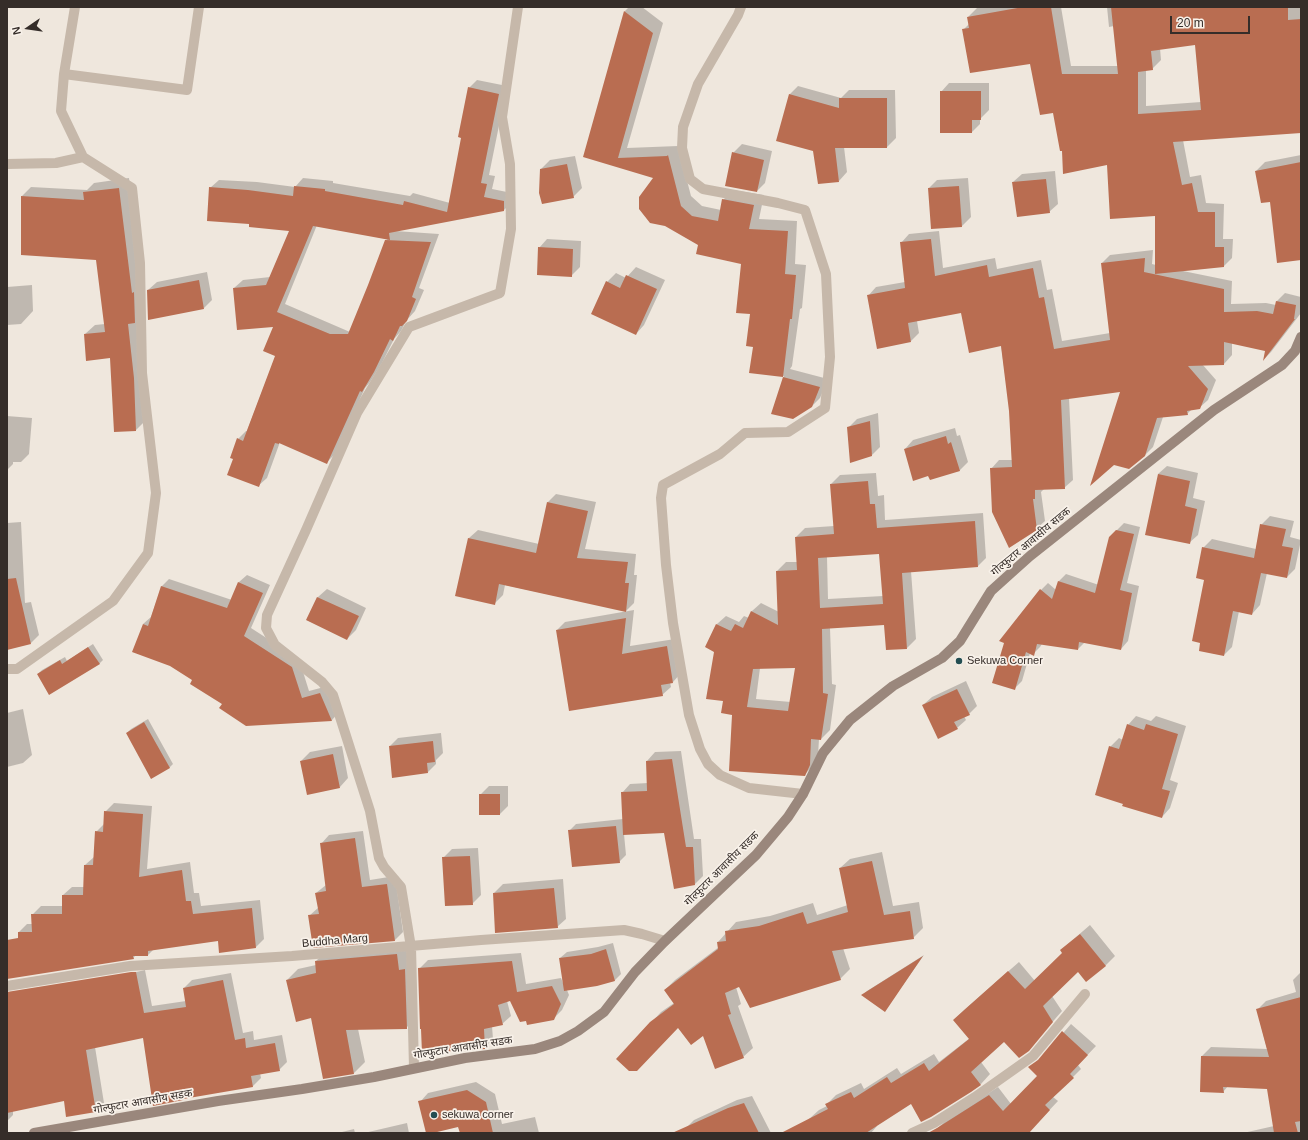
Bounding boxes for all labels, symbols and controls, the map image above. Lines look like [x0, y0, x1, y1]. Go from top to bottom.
north arrow [8, 8, 48, 48]
scale bar [1172, 8, 1252, 34]
text: 20 m [1177, 16, 1204, 30]
text: N [10, 25, 23, 36]
street label: गोल्फुटार आवासीय सडक [988, 505, 1074, 579]
place label: Sekuwa Corner [967, 654, 1043, 668]
marker: Sekuwa Corner [954, 656, 964, 666]
street label: गोल्फुटार आवासीय सडक [682, 829, 762, 909]
street label: Buddha Marg [302, 932, 368, 950]
street label: गोल्फुटार आवासीय सडक [413, 1034, 513, 1062]
street label: गोल्फुटार आवासीय सडक [93, 1087, 193, 1117]
place label: sekuwa corner [442, 1108, 514, 1122]
marker: sekuwa corner [429, 1110, 439, 1120]

